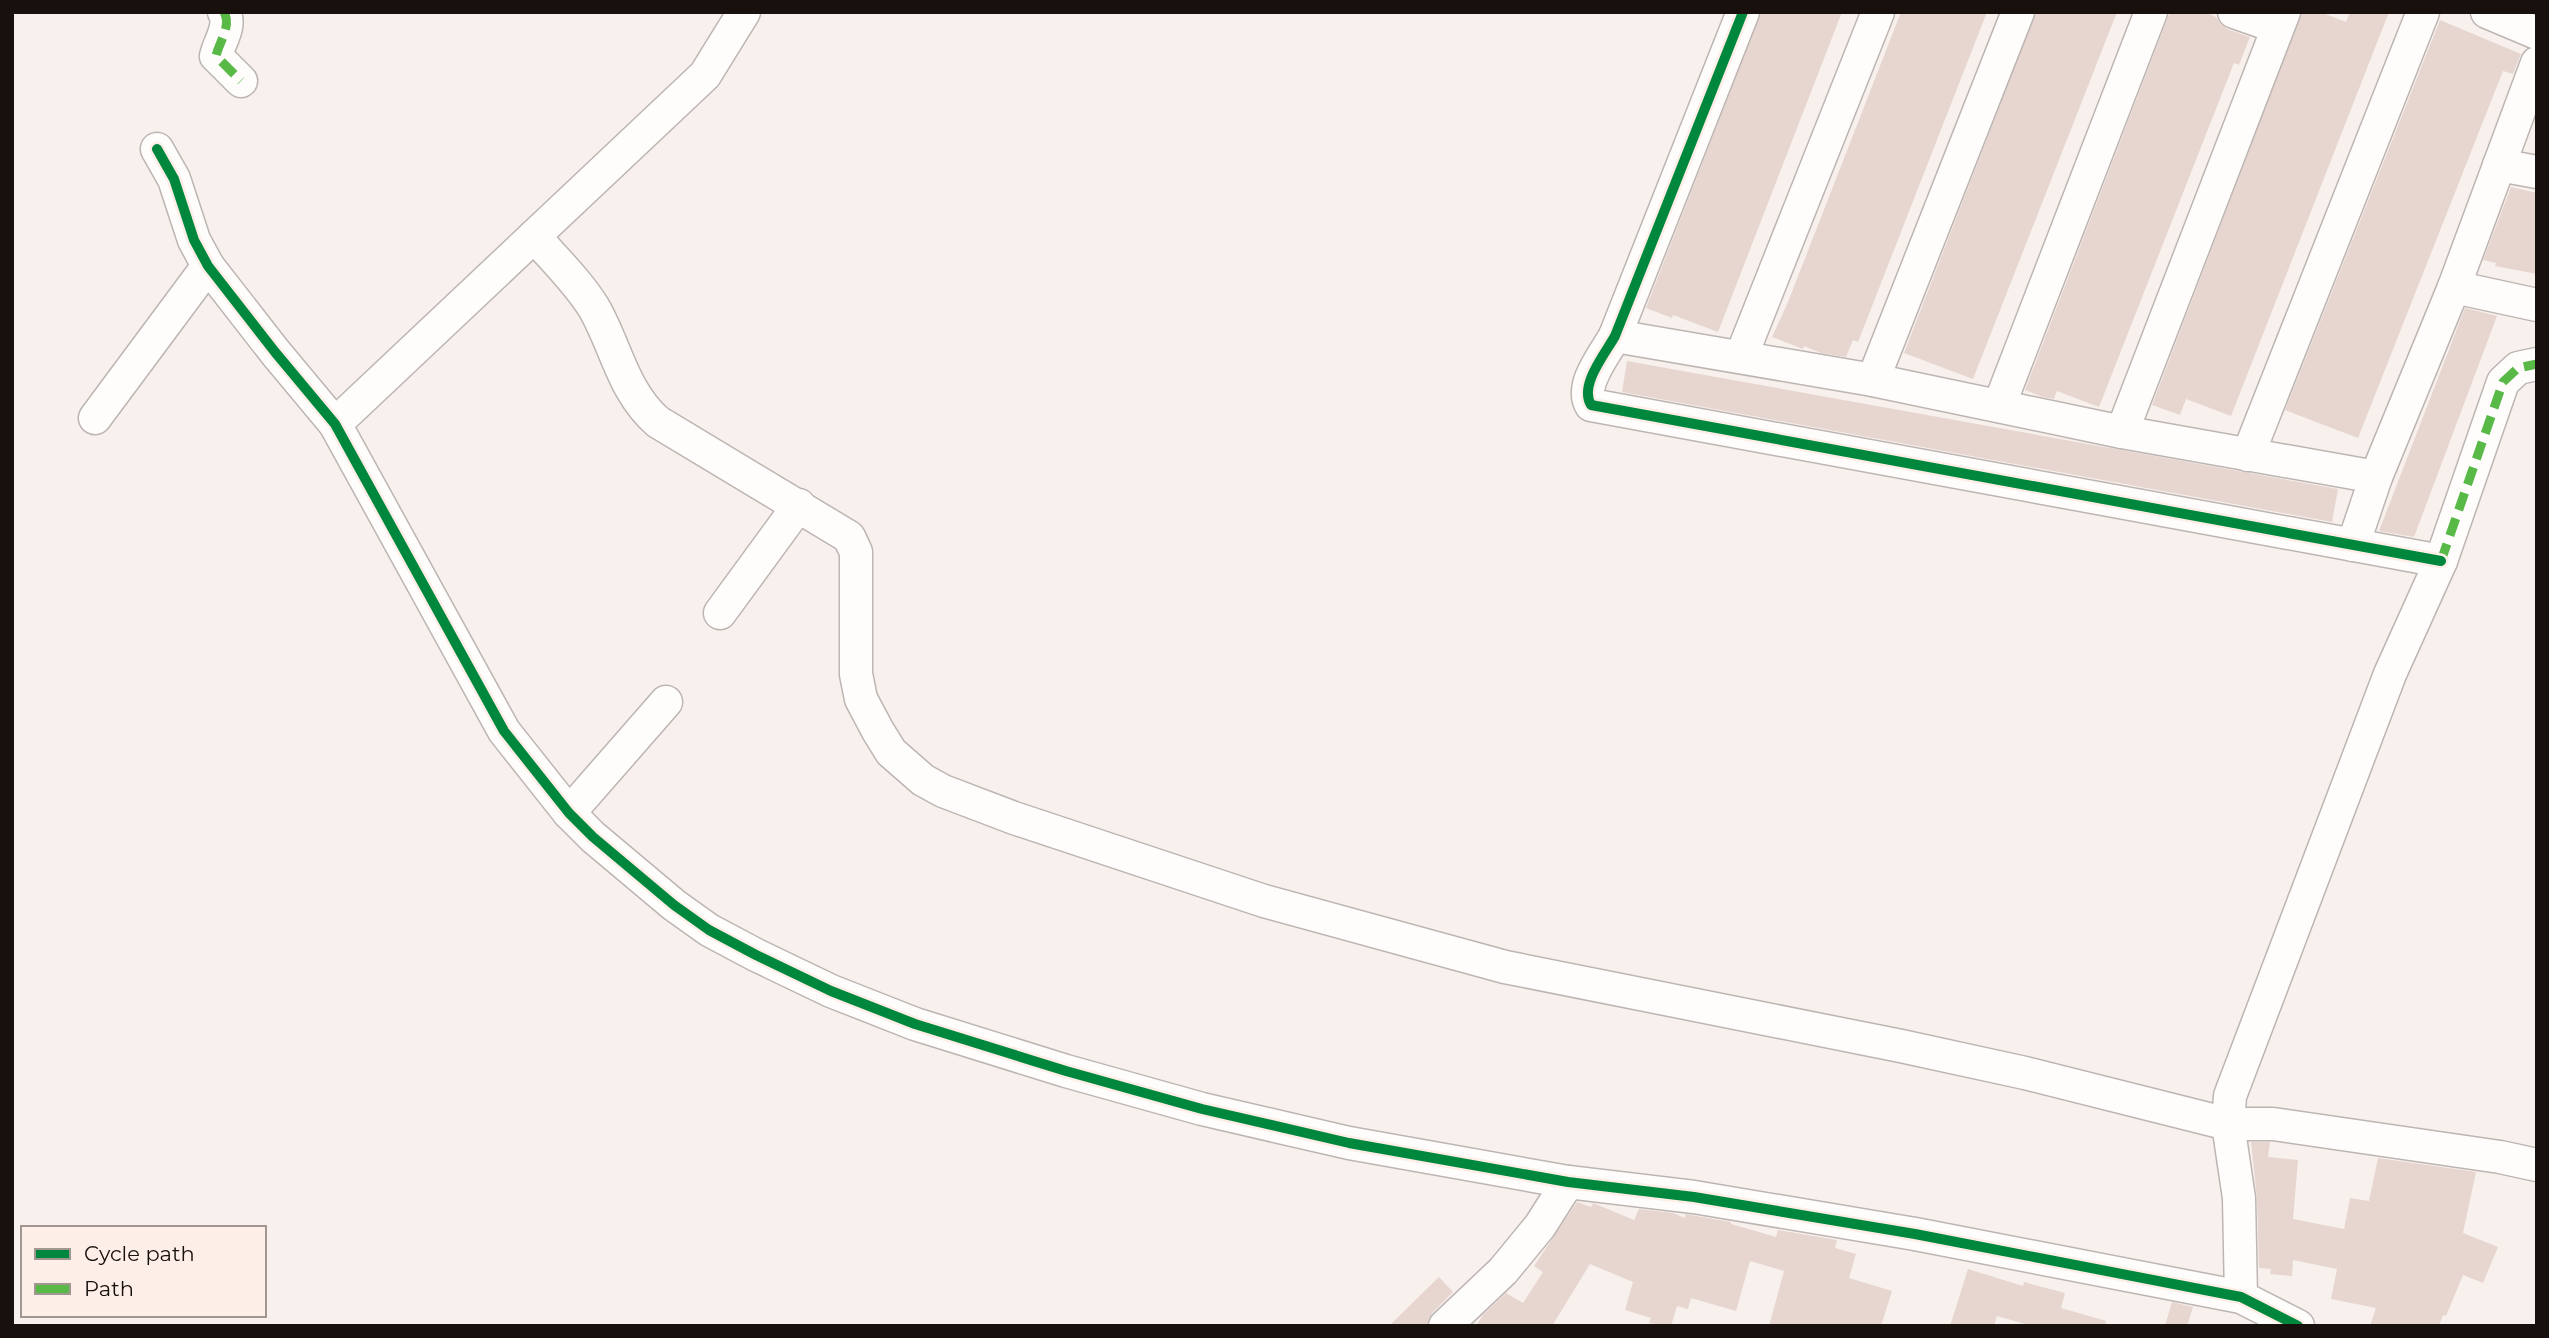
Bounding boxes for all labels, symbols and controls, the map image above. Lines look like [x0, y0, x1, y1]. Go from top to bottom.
legend [21, 1226, 266, 1317]
text: Cycle path [84, 1241, 195, 1266]
text: Path [84, 1276, 134, 1301]

